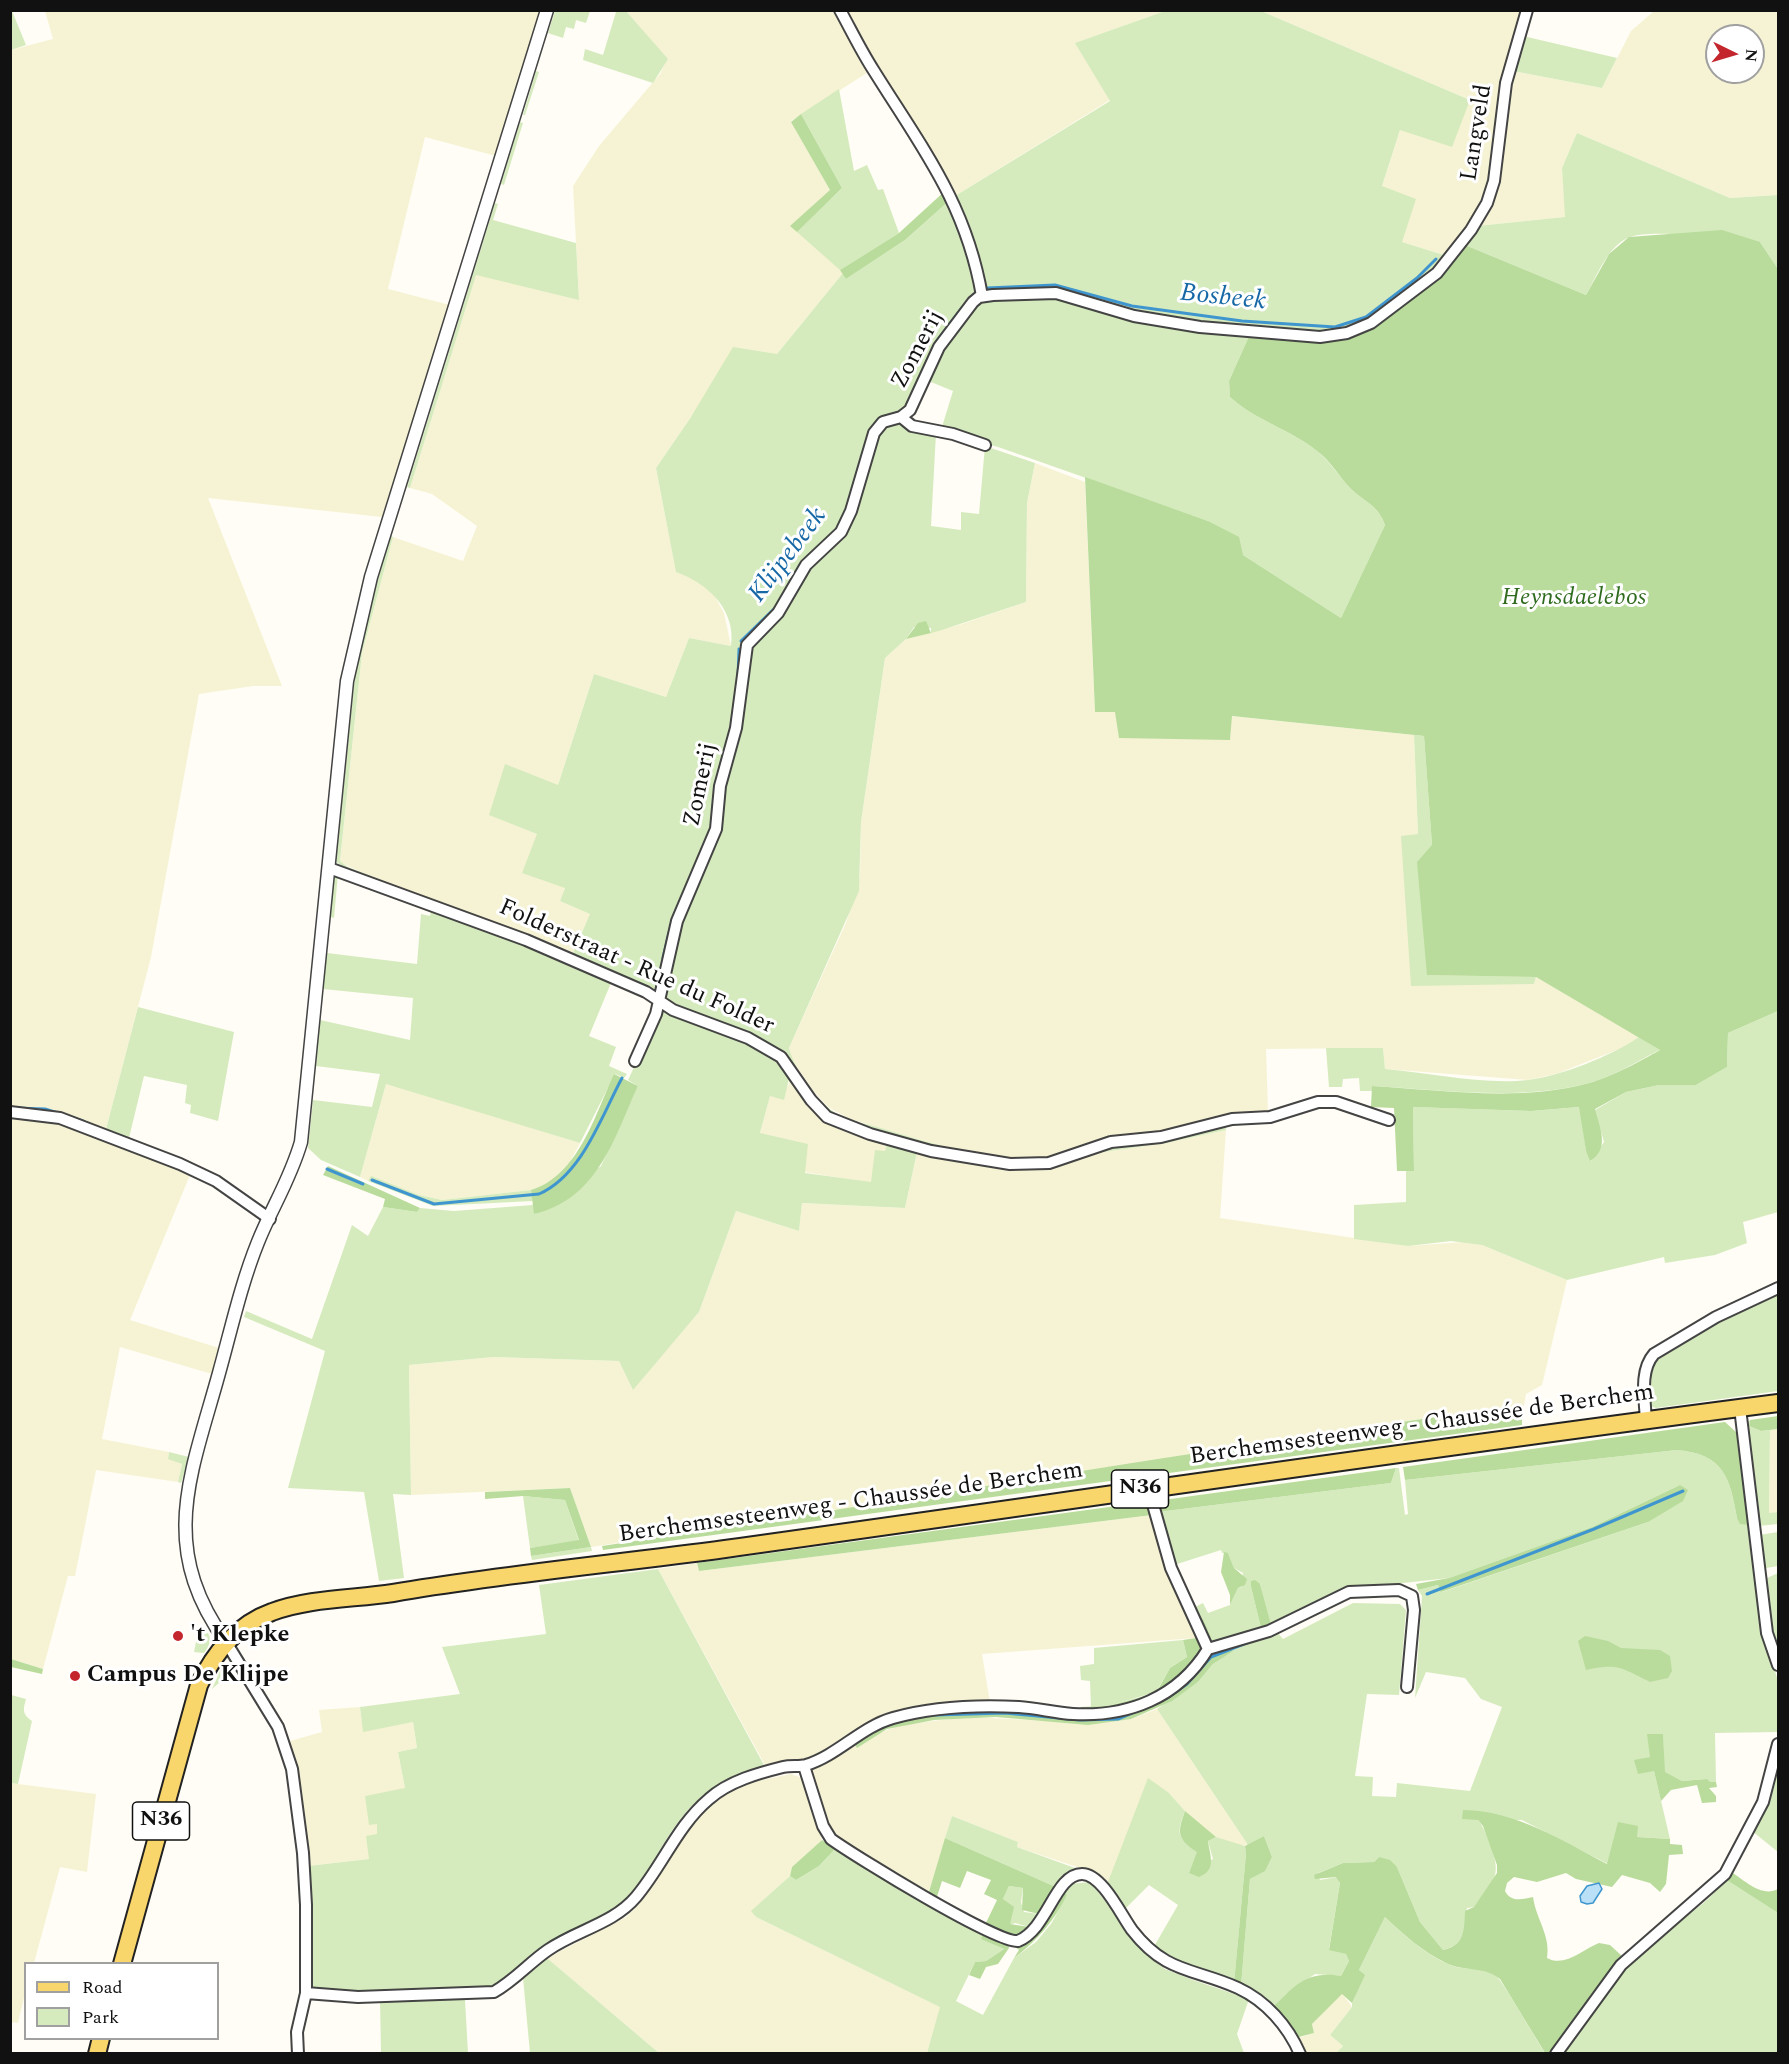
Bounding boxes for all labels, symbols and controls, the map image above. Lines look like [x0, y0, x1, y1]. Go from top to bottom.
north arrow [1705, 24, 1765, 84]
text: N [1738, 48, 1763, 63]
street label: Langveld [1456, 83, 1500, 183]
water label: Bosbeek [1178, 279, 1268, 319]
street label: Zomerij [886, 306, 952, 394]
water label: Klijpebeek [743, 502, 835, 610]
park label: Heynsdaelebos [1502, 585, 1646, 613]
street label: Zomerij [679, 741, 725, 829]
street label: Folderstraat - Rue du Folder [494, 894, 778, 1042]
street label: Berchemsesteenweg - Chaussée de Berchem [1188, 1379, 1656, 1473]
street label: Berchemsesteenweg - Chaussée de Berchem [617, 1457, 1085, 1551]
road number: N36 [1112, 1470, 1168, 1508]
place label: 't Klepke [190, 1622, 289, 1650]
marker: 't Klepke [171, 1629, 185, 1643]
place label: Campus De Klijpe [87, 1662, 289, 1690]
marker: Campus De Klijpe [68, 1669, 82, 1683]
road number: N36 [132, 1802, 190, 1840]
legend [24, 1962, 219, 2040]
text: Road [82, 1974, 123, 2001]
text: Park [82, 2004, 119, 2031]

